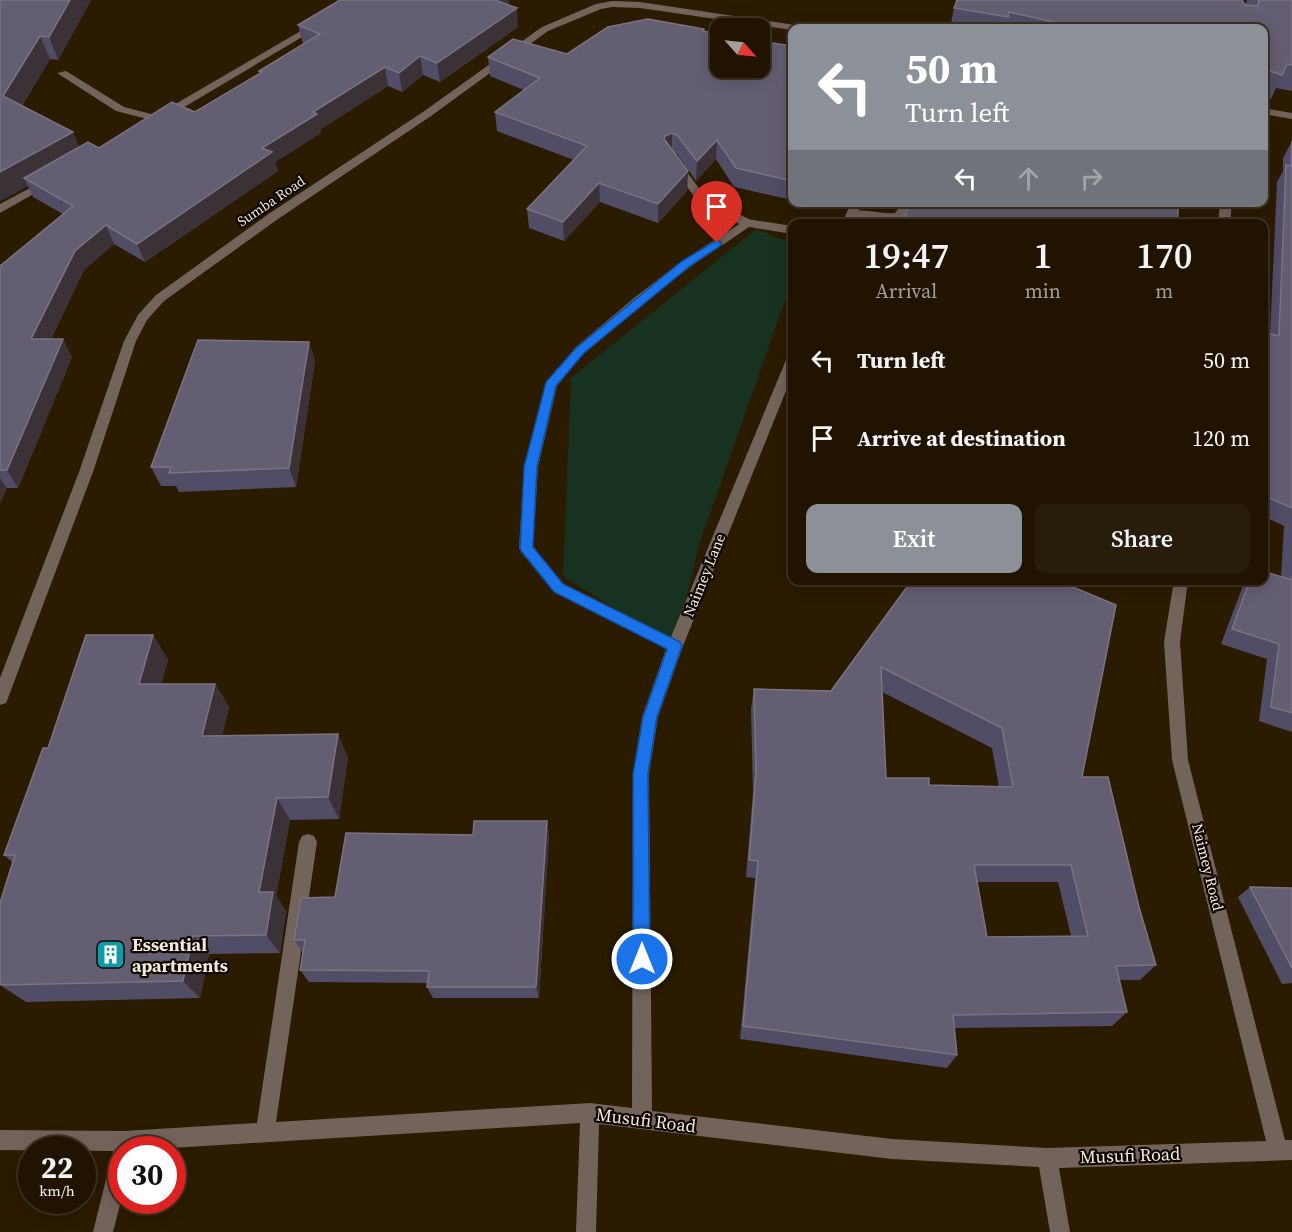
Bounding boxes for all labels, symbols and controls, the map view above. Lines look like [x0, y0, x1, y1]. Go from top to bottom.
north arrow [710, 18, 770, 78]
map controls [710, 18, 770, 78]
text: 50 m [905, 39, 998, 97]
icon: left [806, 48, 884, 126]
text: Turn left [905, 94, 1009, 131]
icon: left [949, 162, 982, 195]
icon: ahead [1012, 162, 1045, 195]
icon: right [1075, 162, 1108, 195]
street label: Sumba Road [233, 171, 309, 231]
pin [691, 181, 742, 243]
icon: arrive [700, 190, 733, 223]
text: 19:47 [864, 231, 949, 280]
text: 1 [1033, 231, 1052, 280]
text: 170 [1136, 231, 1192, 280]
text: Arrival [875, 277, 937, 305]
text: min [1025, 277, 1061, 305]
text: m [1155, 277, 1173, 305]
icon: left [806, 344, 839, 377]
text: Turn left [857, 345, 945, 375]
text: 50 m [1203, 345, 1250, 375]
icon: arrive [806, 422, 839, 455]
text: Arrive at destination [857, 423, 1066, 453]
text: 120 m [1192, 423, 1250, 453]
button: Exit [806, 504, 1022, 573]
button: Share [1034, 504, 1250, 573]
street label: Naimey Lane [678, 530, 730, 620]
street label: Naimey Road [1187, 821, 1229, 913]
position arrow [610, 927, 674, 991]
place label: Essential apartments [132, 932, 228, 978]
building icon: Essential apartments [95, 938, 127, 970]
street label: Musufi Road [595, 1101, 697, 1139]
speed limit sign: 30 [108, 1136, 186, 1214]
street label: Musufi Road [1079, 1141, 1181, 1169]
text: 22 [41, 1147, 73, 1188]
text: km/h [39, 1180, 75, 1201]

